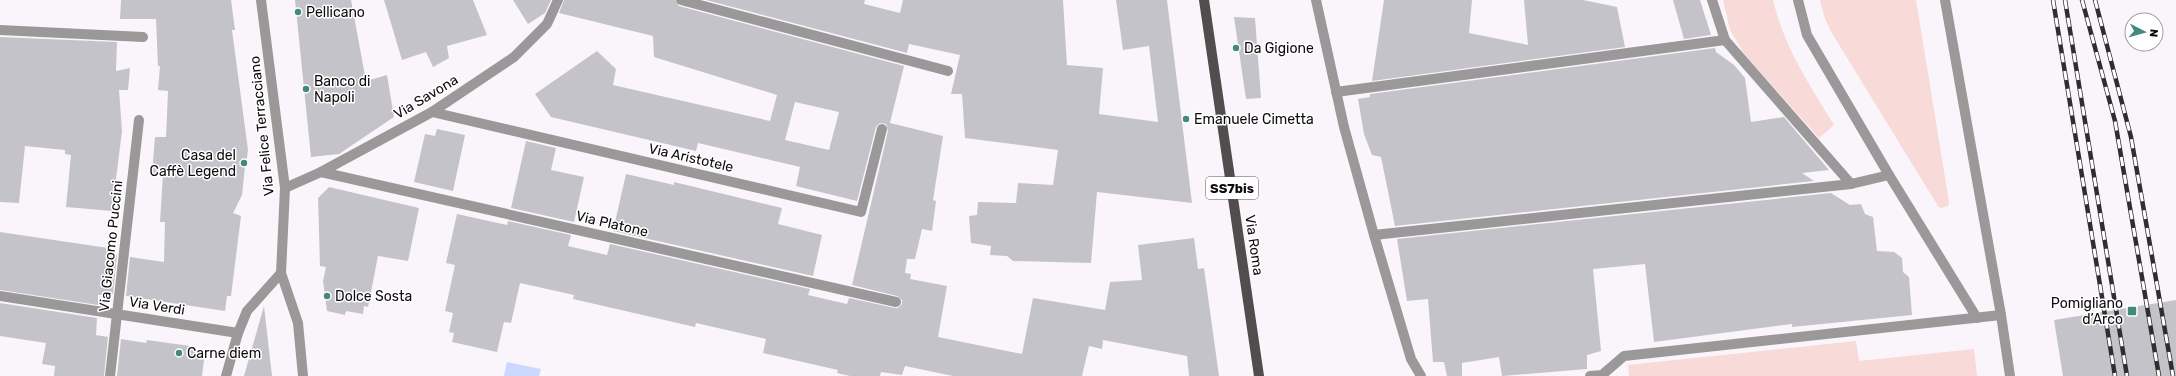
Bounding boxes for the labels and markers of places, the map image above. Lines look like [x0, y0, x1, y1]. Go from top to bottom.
place label: Pellicano [306, 4, 365, 21]
marker: Pellicano [293, 7, 303, 17]
place label: Da Gigione [1244, 40, 1314, 57]
marker: Da Gigione [1231, 43, 1241, 53]
place label: Banco di Napoli [314, 73, 370, 106]
marker: Banco di Napoli [301, 84, 311, 94]
place label: Emanuele Cimetta [1194, 111, 1314, 128]
marker: Emanuele Cimetta [1181, 114, 1191, 124]
place label: Casa del Caffè Legend [150, 147, 236, 180]
marker: Casa del Caffè Legend [239, 158, 249, 168]
place label: Dolce Sosta [335, 288, 412, 305]
marker: Dolce Sosta [322, 291, 332, 301]
place label: Pomigliano d’Arco [2051, 295, 2123, 328]
marker: Pomigliano d’Arco [2126, 305, 2138, 317]
place label: Carne diem [187, 345, 261, 362]
marker: Carne diem [174, 348, 184, 358]

